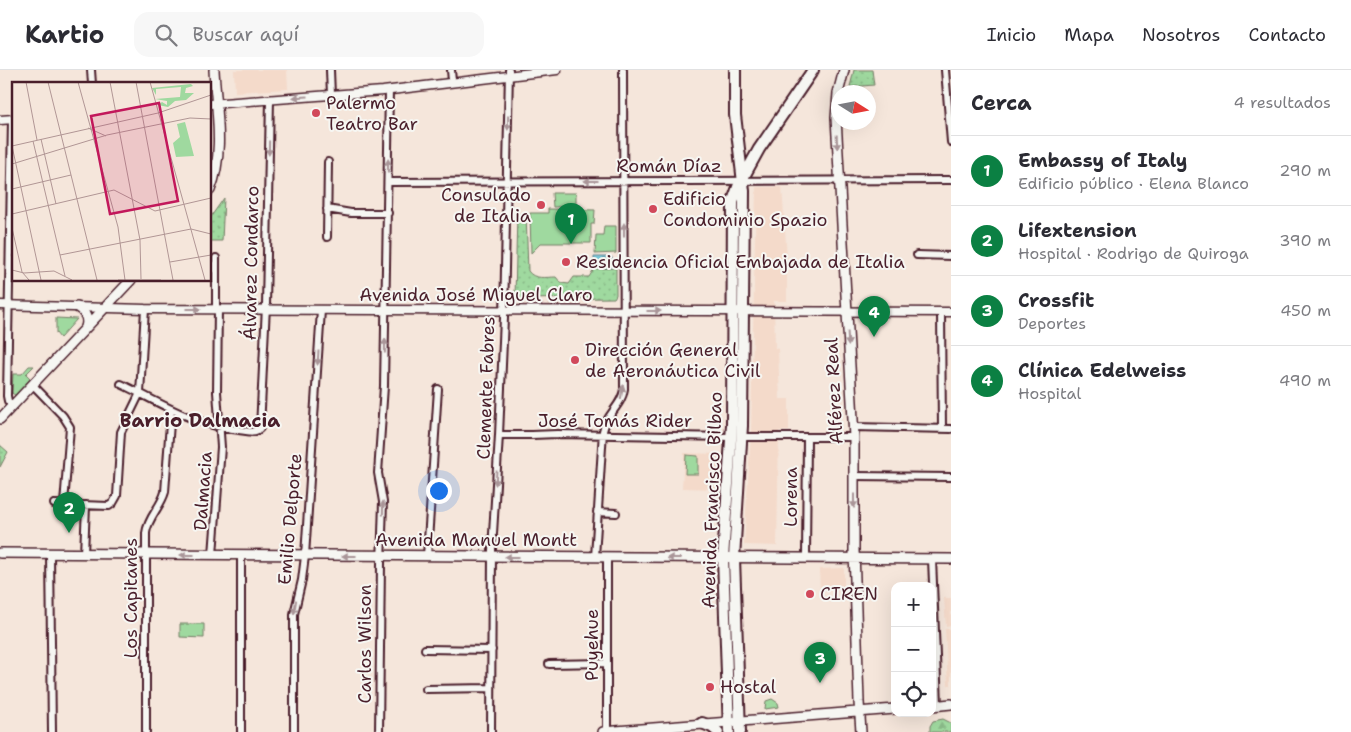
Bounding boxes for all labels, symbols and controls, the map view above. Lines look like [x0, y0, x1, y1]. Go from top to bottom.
search box [134, 12, 484, 57]
text: Kartio [25, 19, 104, 51]
icon: search [152, 21, 180, 49]
text: Buscar aquí [192, 22, 299, 47]
text: Inicio [987, 23, 1036, 47]
text: Mapa [1064, 23, 1114, 47]
text: Nosotros [1142, 23, 1220, 47]
text: Contacto [1248, 23, 1326, 47]
inset map [12, 82, 211, 281]
north arrow [831, 85, 876, 130]
text: Cerca [971, 89, 1032, 117]
place label: Palermo Teatro Bar [326, 91, 418, 136]
text: 4 resultados [1233, 92, 1331, 113]
one-way arrow [292, 93, 308, 101]
marker: Palermo Teatro Bar [310, 107, 322, 119]
one-way arrow [504, 115, 512, 131]
one-way arrow [833, 134, 841, 150]
one-way arrow [265, 140, 273, 156]
text: Embassy of Italy [1018, 148, 1187, 173]
street label: Román Díaz [616, 154, 722, 178]
one-way arrow [384, 157, 392, 173]
text: 1 [983, 160, 991, 181]
text: 290 m [1279, 160, 1331, 181]
text: Edificio público · Elena Blanco [1018, 173, 1249, 194]
one-way arrow [583, 177, 599, 185]
place label: Consulado de Italia [441, 183, 531, 228]
street label: Álvarez Condarco [238, 186, 264, 340]
place label: Edificio Condominio Spazio [663, 187, 827, 232]
marker: Consulado de Italia [535, 199, 547, 211]
pin: 1 [555, 203, 587, 244]
marker: Edificio Condominio Spazio [647, 203, 659, 215]
text: Lifextension [1018, 218, 1137, 243]
one-way arrow [620, 222, 628, 238]
text: 2 [981, 230, 993, 251]
text: 390 m [1279, 230, 1331, 251]
text: Hospital · Rodrigo de Quiroga [1018, 243, 1249, 264]
place label: Residencia Oficial Embajada de Italia [576, 250, 905, 274]
marker: Residencia Oficial Embajada de Italia [560, 256, 572, 268]
street label: Avenida José Miguel Claro [359, 283, 593, 307]
text: Crossfit [1018, 288, 1094, 313]
pin: 4 [858, 296, 890, 337]
text: 3 [981, 300, 993, 321]
text: 450 m [1280, 300, 1331, 321]
one-way arrow [186, 305, 202, 313]
one-way arrow [646, 307, 662, 315]
text: Deportes [1018, 313, 1086, 334]
street label: Clemente Fabres [472, 316, 500, 460]
one-way arrow [845, 331, 853, 347]
street label: Alférez Real [819, 336, 849, 445]
one-way arrow [382, 337, 390, 353]
place label: Dirección General de Aeronáutica Civil [585, 338, 761, 383]
one-way arrow [313, 351, 321, 367]
marker: Dirección General de Aeronáutica Civil [569, 354, 581, 366]
text: Clínica Edelweiss [1018, 358, 1186, 383]
text: 4 [981, 370, 993, 391]
text: 490 m [1279, 370, 1331, 391]
text: Hospital [1018, 383, 1081, 404]
one-way arrow [619, 384, 627, 400]
street label: Avenida Francisco Bilbao [696, 391, 728, 609]
district label: Barrio Dalmacia [120, 408, 280, 433]
street label: José Tomás Rider [538, 409, 692, 433]
street label: Dalmacia [188, 451, 218, 531]
street label: Emilio Delporte [272, 452, 308, 586]
street label: Lorena [779, 467, 803, 527]
one-way arrow [492, 470, 500, 486]
your location [426, 478, 452, 504]
pin: 2 [53, 492, 85, 533]
one-way arrow [850, 493, 858, 509]
one-way arrow [379, 499, 387, 515]
street label: Avenida Manuel Montt [375, 528, 577, 552]
street label: Los Capitanes [119, 538, 143, 658]
one-way arrow [178, 551, 194, 559]
one-way arrow [341, 552, 357, 560]
one-way arrow [503, 553, 519, 561]
one-way arrow [666, 554, 682, 562]
place label: CIREN [820, 582, 878, 606]
map controls [891, 582, 936, 717]
button: + [891, 582, 936, 627]
street label: Carlos Wilson [353, 585, 377, 703]
marker: CIREN [804, 588, 816, 600]
one-way arrow [291, 599, 299, 615]
street label: Puyehue [580, 609, 604, 681]
button: − [891, 627, 936, 672]
pin: 3 [804, 642, 836, 683]
button: locate [891, 672, 936, 717]
place label: Hostal [720, 675, 777, 699]
marker: Hostal [704, 681, 716, 693]

